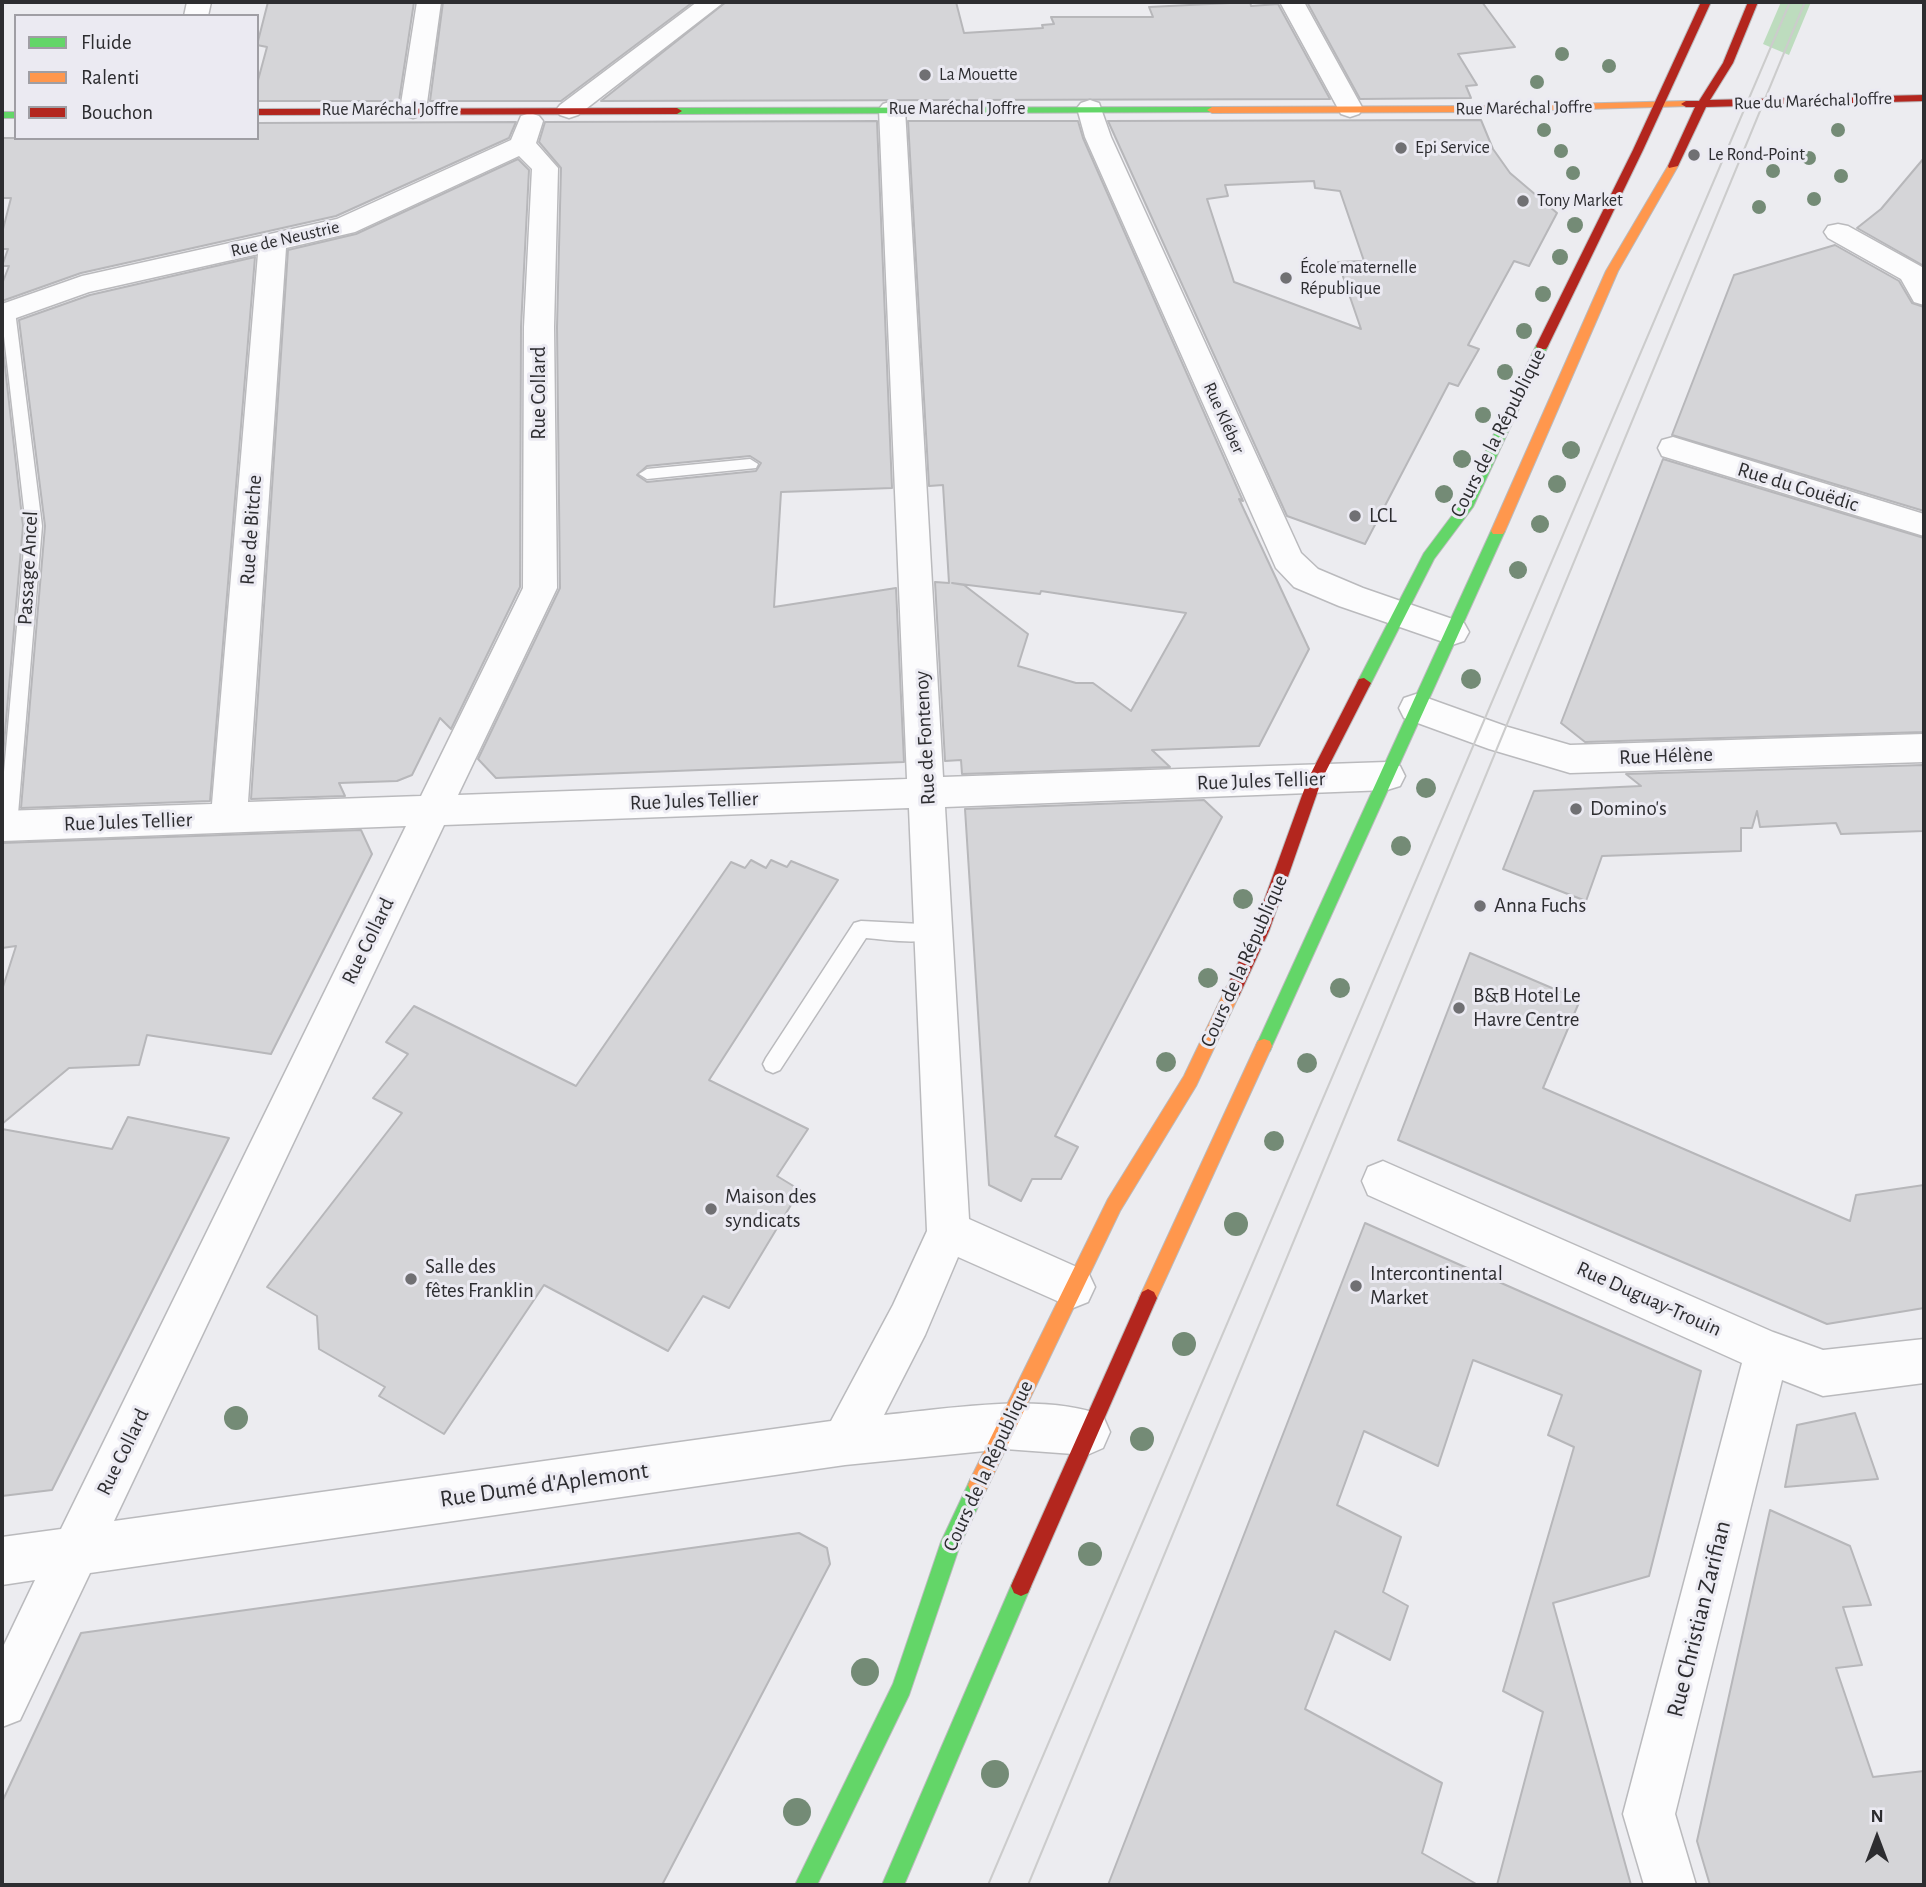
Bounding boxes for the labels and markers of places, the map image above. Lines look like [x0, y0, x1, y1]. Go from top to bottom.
place label: La Mouette [939, 64, 1017, 86]
marker: La Mouette [917, 67, 933, 83]
place label: Epi Service [1415, 137, 1490, 159]
marker: Epi Service [1393, 140, 1409, 156]
place label: Le Rond-Point [1708, 144, 1805, 166]
marker: Le Rond-Point [1686, 147, 1702, 163]
place label: Tony Market [1537, 190, 1623, 212]
marker: Tony Market [1515, 193, 1531, 209]
place label: École maternelle République [1300, 257, 1417, 300]
marker: École maternelle République [1278, 270, 1294, 286]
place label: LCL [1369, 503, 1397, 529]
marker: LCL [1347, 508, 1363, 524]
place label: Domino's [1590, 796, 1667, 822]
marker: Domino's [1568, 801, 1584, 817]
place label: Anna Fuchs [1494, 893, 1586, 919]
marker: Anna Fuchs [1472, 898, 1488, 914]
place label: B&B Hotel Le Havre Centre [1473, 983, 1581, 1033]
marker: B&B Hotel Le Havre Centre [1451, 1000, 1467, 1016]
place label: Maison des syndicats [725, 1184, 817, 1234]
marker: Maison des syndicats [703, 1201, 719, 1217]
place label: Salle des fêtes Franklin [425, 1254, 534, 1304]
place label: Intercontinental Market [1370, 1261, 1503, 1311]
marker: Salle des fêtes Franklin [403, 1271, 419, 1287]
marker: Intercontinental Market [1348, 1278, 1364, 1294]

